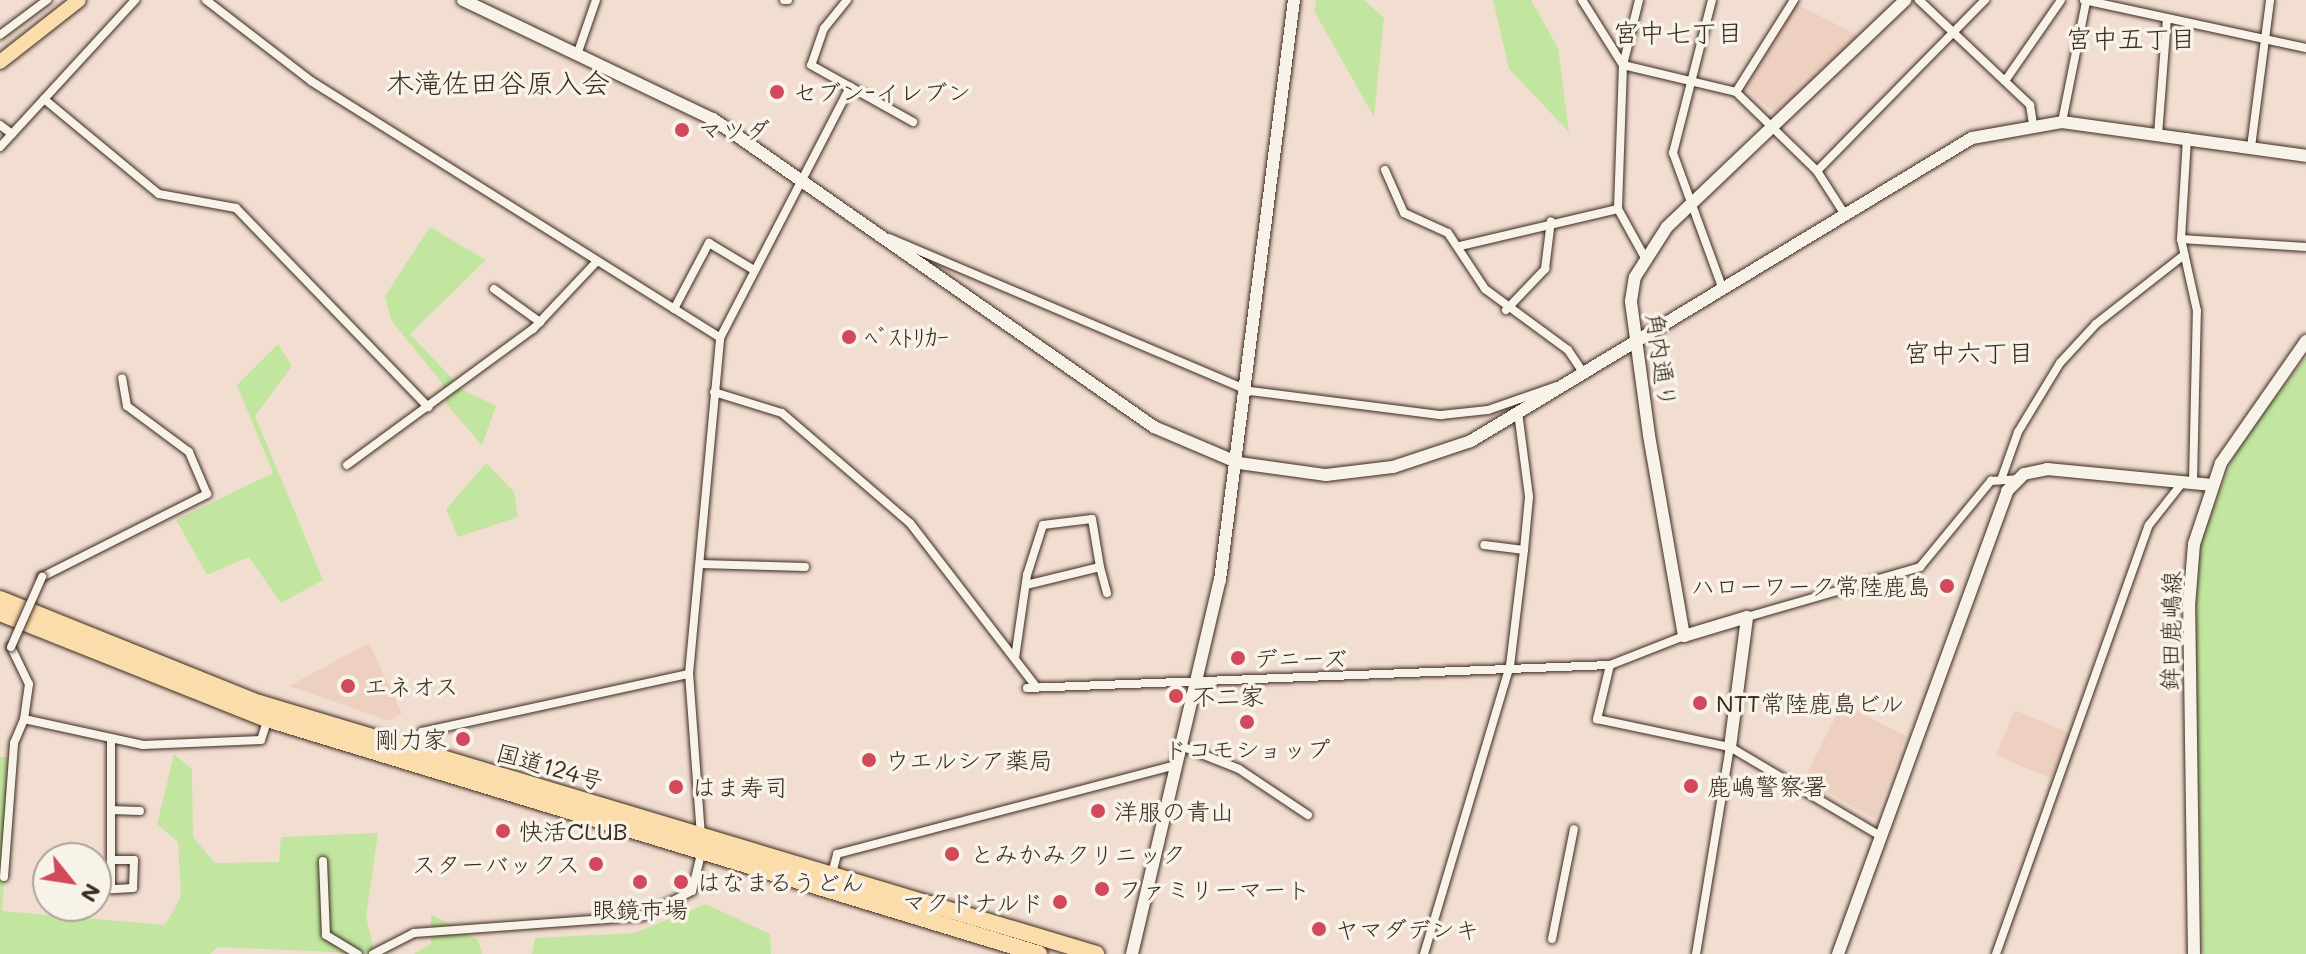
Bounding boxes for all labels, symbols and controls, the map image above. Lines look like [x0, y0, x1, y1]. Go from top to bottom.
district label: 宮中七丁目 [1613, 17, 1743, 49]
district label: 宮中五丁目 [2066, 23, 2196, 55]
district label: 木滝佐田谷原入会 [386, 65, 610, 99]
place label: セブン-イレブン [793, 78, 971, 106]
marker: セブン-イレブン [768, 83, 786, 101]
place label: マツダ [698, 116, 770, 144]
marker: マツダ [673, 121, 691, 139]
street label: 角内通り [1641, 310, 1683, 410]
place label: ﾍﾞｽﾄﾘｶｰ [865, 323, 949, 351]
marker: ﾍﾞｽﾄﾘｶｰ [840, 328, 858, 346]
district label: 宮中六丁目 [1904, 337, 2034, 369]
street label: 鉾田鹿嶋線 [2155, 571, 2185, 691]
place label: ハローワーク常陸鹿島 [1691, 572, 1931, 600]
marker: ハローワーク常陸鹿島 [1938, 577, 1956, 595]
place label: デニーズ [1254, 644, 1350, 672]
marker: デニーズ [1229, 649, 1247, 667]
place label: エネオス [364, 672, 460, 700]
marker: エネオス [339, 677, 357, 695]
place label: 不二家 [1192, 682, 1264, 710]
marker: 不二家 [1167, 687, 1185, 705]
place label: NTT常陸鹿島ビル [1716, 689, 1904, 717]
marker: NTT常陸鹿島ビル [1691, 694, 1709, 712]
marker: ドコモショップ [1238, 713, 1256, 731]
place label: 剛力家 [375, 725, 447, 753]
marker: 剛力家 [454, 730, 472, 748]
place label: ドコモショップ [1163, 735, 1331, 763]
street label: 国道124号 [493, 737, 607, 795]
place label: ウエルシア薬局 [885, 746, 1053, 774]
marker: ウエルシア薬局 [860, 751, 878, 769]
place label: 鹿嶋警察署 [1707, 772, 1827, 800]
place label: はま寿司 [692, 773, 788, 801]
marker: 鹿嶋警察署 [1682, 777, 1700, 795]
marker: はま寿司 [667, 778, 685, 796]
place label: 洋服の青山 [1114, 797, 1234, 825]
marker: 洋服の青山 [1089, 802, 1107, 820]
place label: 快活CLUB [519, 817, 628, 845]
marker: 快活CLUB [494, 822, 512, 840]
place label: とみかみクリニック [970, 840, 1186, 868]
north arrow [32, 842, 112, 922]
marker: とみかみクリニック [941, 843, 963, 865]
place label: スターバックス [412, 850, 580, 878]
marker: スターバックス [587, 855, 605, 873]
place label: はなまるうどん [697, 868, 865, 896]
marker: 眼鏡市場 [631, 873, 649, 891]
marker: はなまるうどん [672, 873, 690, 891]
place label: ファミリーマート [1118, 875, 1310, 903]
text: N [75, 879, 108, 908]
marker: ファミリーマート [1093, 880, 1111, 898]
place label: マクドナルド [900, 888, 1044, 916]
marker: マクドナルド [1051, 893, 1069, 911]
place label: 眼鏡市場 [592, 895, 688, 923]
place label: ヤマダデンキ [1335, 915, 1479, 943]
marker: ヤマダデンキ [1310, 920, 1328, 938]

